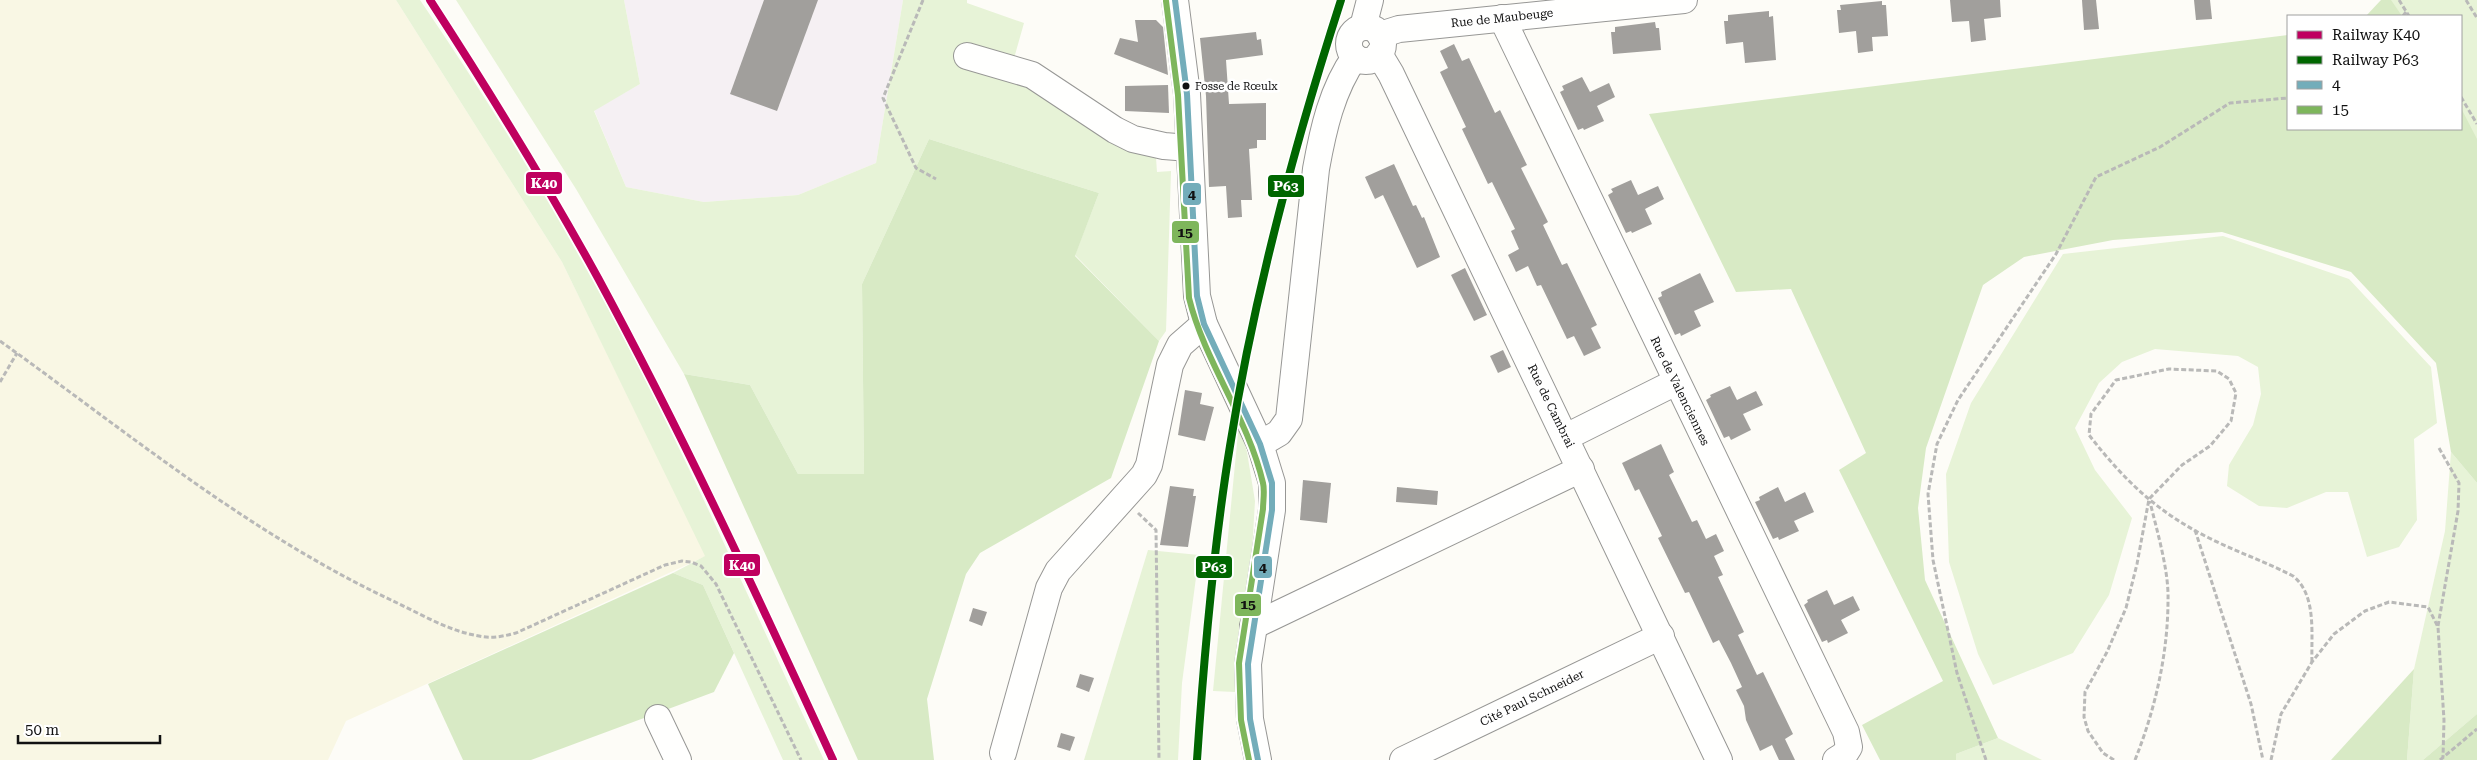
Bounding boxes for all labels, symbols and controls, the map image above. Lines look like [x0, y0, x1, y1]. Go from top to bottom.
street label: Rue de Maubeuge [1450, 6, 1554, 30]
legend [2287, 15, 2462, 130]
text: Railway K40 [2332, 26, 2420, 44]
text: Railway P63 [2332, 51, 2419, 69]
text: 4 [2332, 76, 2341, 94]
place label: Fosse de Rœulx [1195, 80, 1278, 93]
marker: Fosse de Rœulx [1181, 81, 1191, 91]
text: 15 [2332, 101, 2349, 119]
line badge: K40 [525, 171, 563, 195]
line badge: P63 [1267, 174, 1305, 198]
text: K40 [531, 175, 558, 191]
text: P63 [1273, 178, 1299, 194]
line badge: 4 [1182, 182, 1202, 206]
text: 4 [1188, 186, 1196, 202]
line badge: 15 [1171, 220, 1200, 244]
text: 15 [1177, 224, 1193, 240]
street label: Rue de Valenciennes [1647, 334, 1713, 448]
street label: Rue de Cambrai [1525, 362, 1577, 450]
line badge: K40 [723, 553, 761, 577]
line badge: P63 [1195, 555, 1233, 579]
line badge: 4 [1253, 555, 1273, 579]
text: K40 [729, 557, 756, 573]
text: P63 [1201, 559, 1227, 575]
text: 4 [1259, 559, 1267, 575]
line badge: 15 [1234, 593, 1262, 617]
text: 15 [1240, 596, 1256, 612]
street label: Cité Paul Schneider [1478, 667, 1586, 729]
scale bar [18, 712, 160, 744]
text: 50 m [25, 721, 60, 739]

